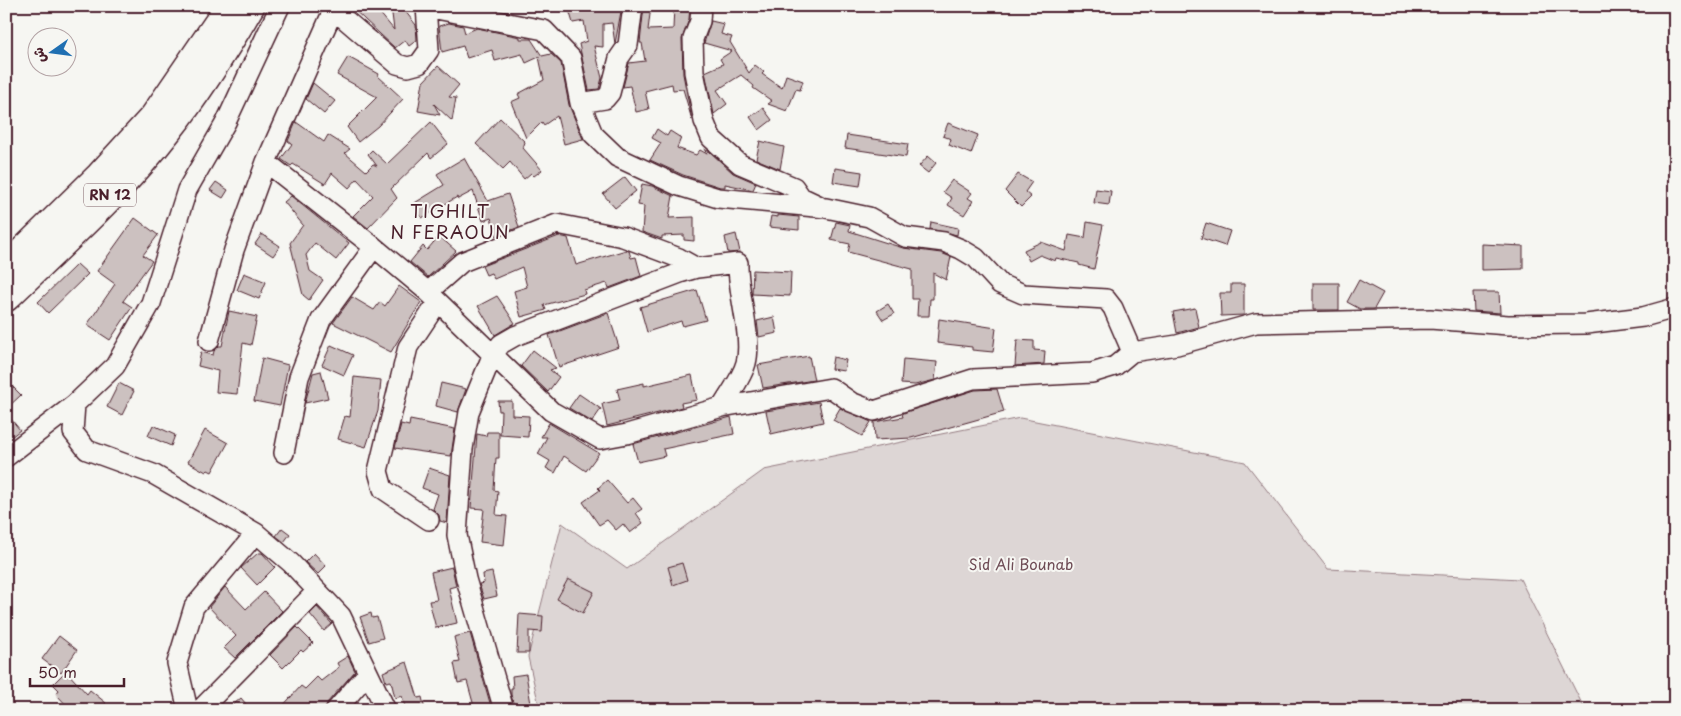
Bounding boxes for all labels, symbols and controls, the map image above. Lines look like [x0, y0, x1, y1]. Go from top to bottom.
north arrow [28, 28, 78, 78]
text: ش [27, 45, 51, 65]
road number: RN 12 [84, 184, 136, 206]
district label: TIGHILT N FERAOUN [390, 197, 510, 245]
park label: Sid Ali Bounab [969, 552, 1073, 575]
scale bar [30, 656, 124, 688]
text: 50 m [38, 660, 77, 683]

